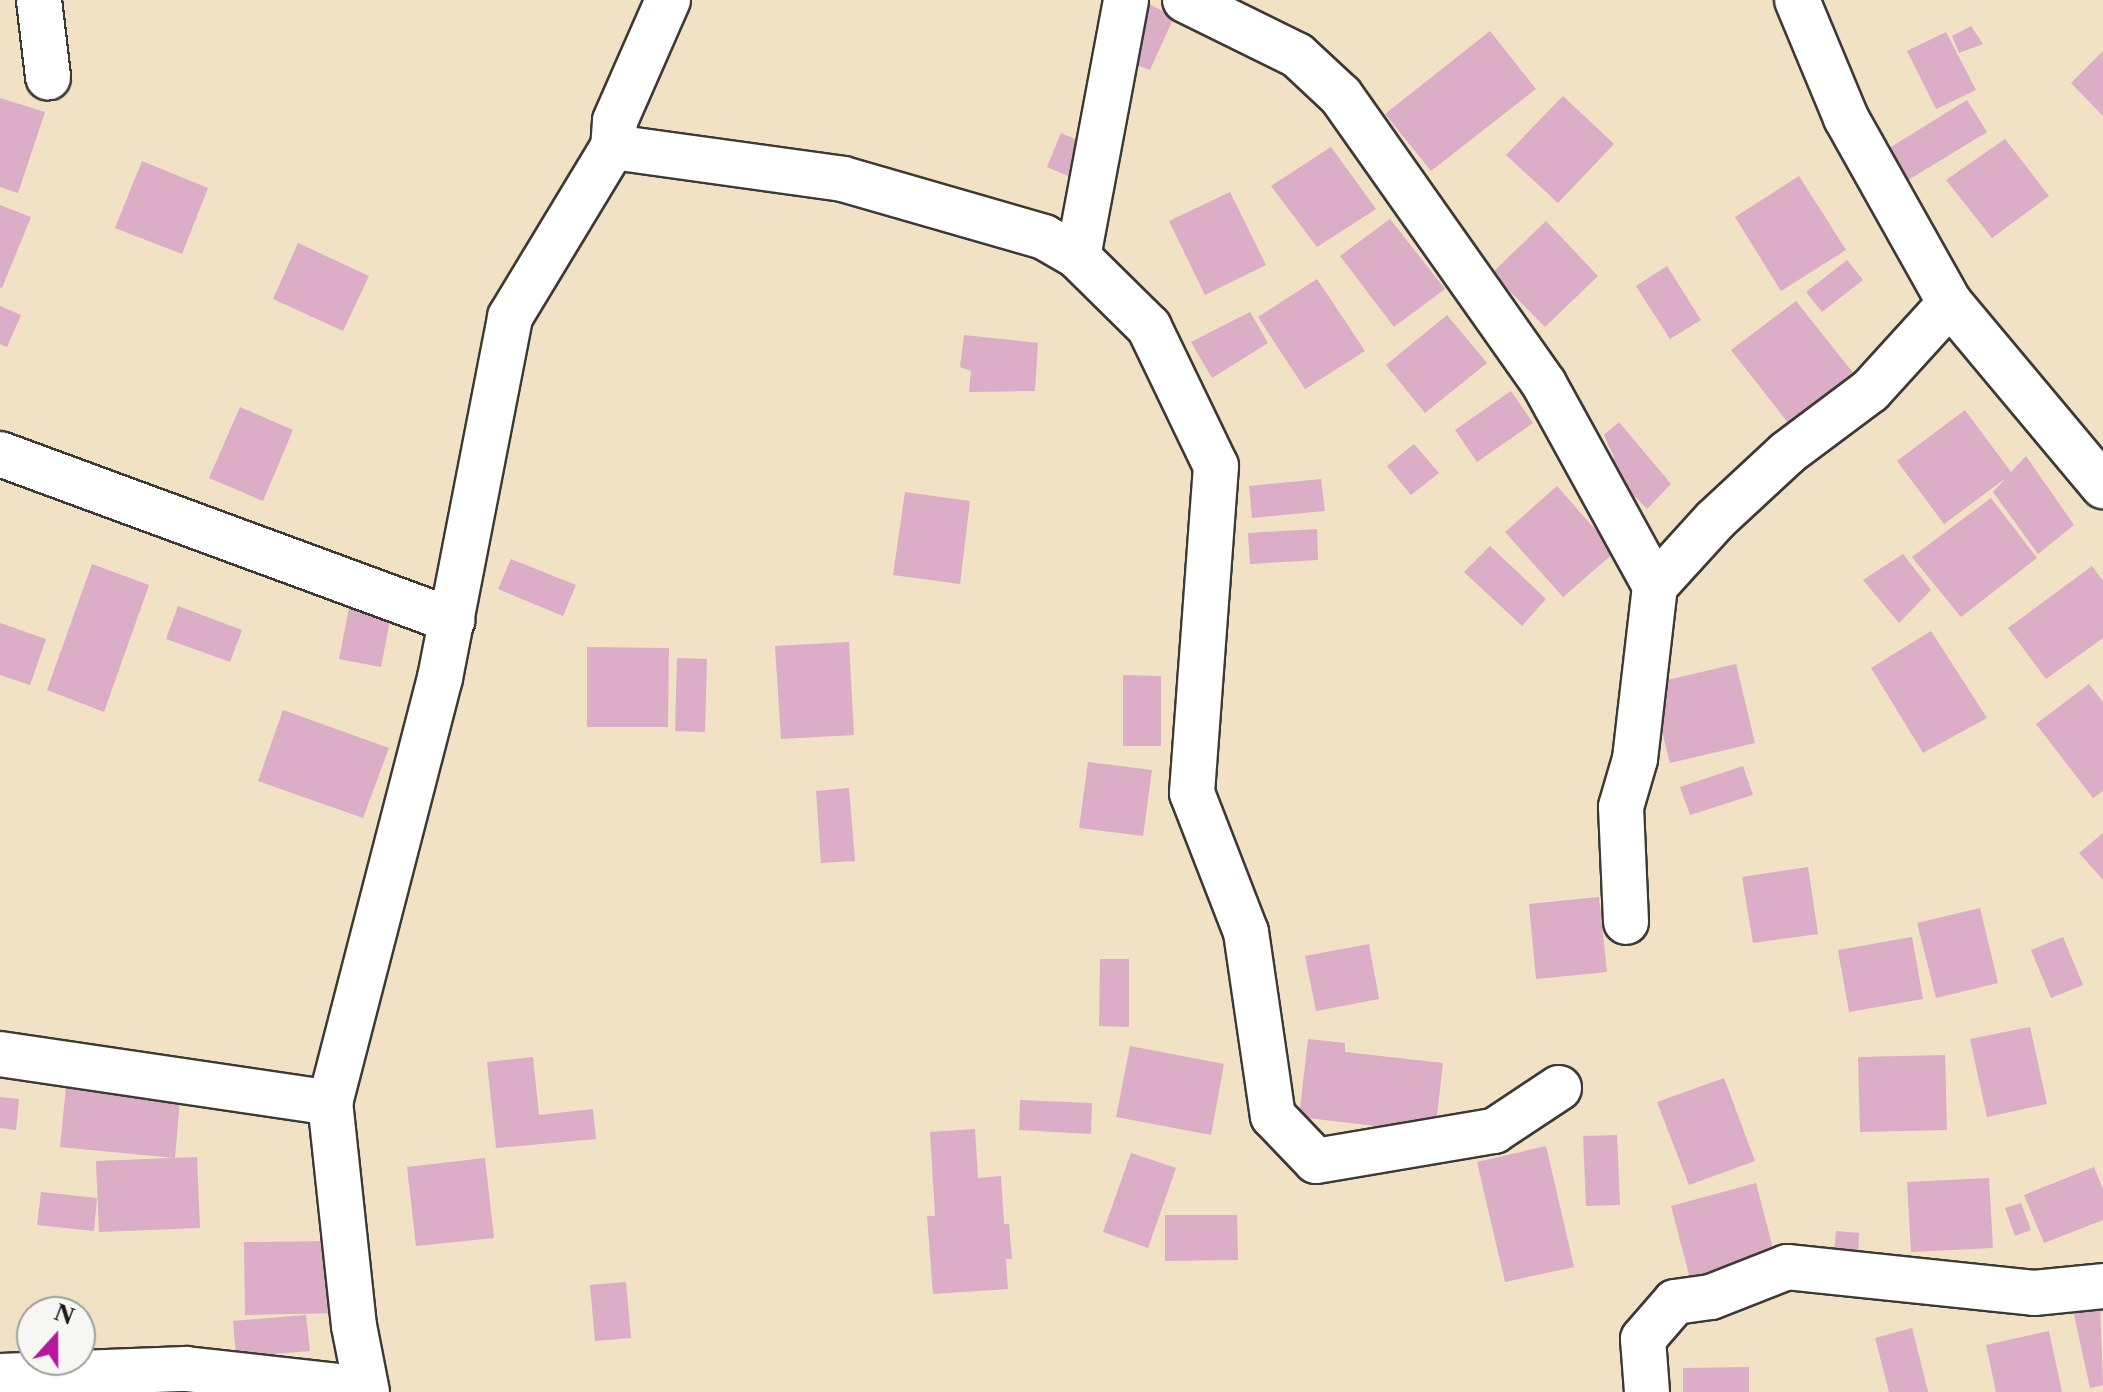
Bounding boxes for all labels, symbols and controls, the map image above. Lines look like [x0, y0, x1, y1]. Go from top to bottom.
north arrow [16, 1296, 96, 1376]
text: N [50, 1299, 78, 1331]

